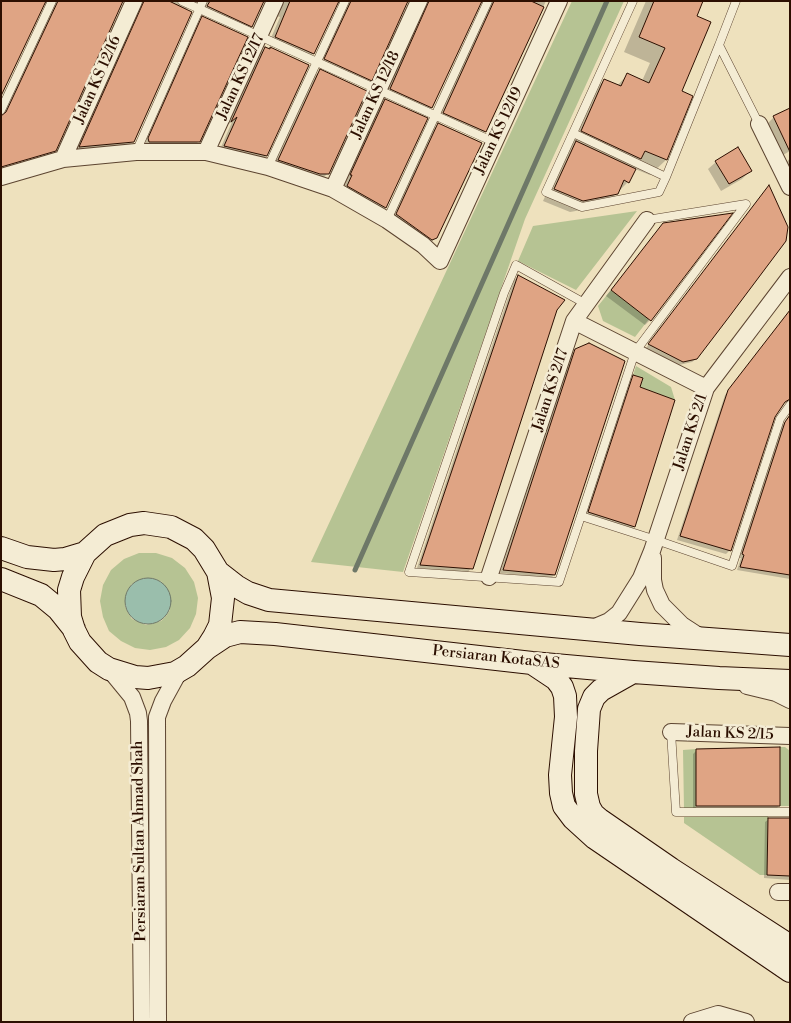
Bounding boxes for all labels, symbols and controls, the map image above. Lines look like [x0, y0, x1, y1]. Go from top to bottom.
street label: Jalan KS 12/17 [213, 31, 269, 123]
street label: Jalan KS 12/16 [71, 33, 125, 127]
street label: Jalan KS 12/18 [348, 48, 404, 142]
street label: Jalan KS 12/19 [471, 84, 527, 178]
street label: Jalan KS 2/17 [529, 346, 573, 434]
street label: Jalan KS 2/1 [670, 392, 712, 472]
street label: Persiaran KotaSAS [431, 642, 561, 674]
street label: Jalan KS 2/15 [686, 723, 774, 745]
street label: Persiaran Sultan Ahmad Shah [129, 740, 151, 942]

